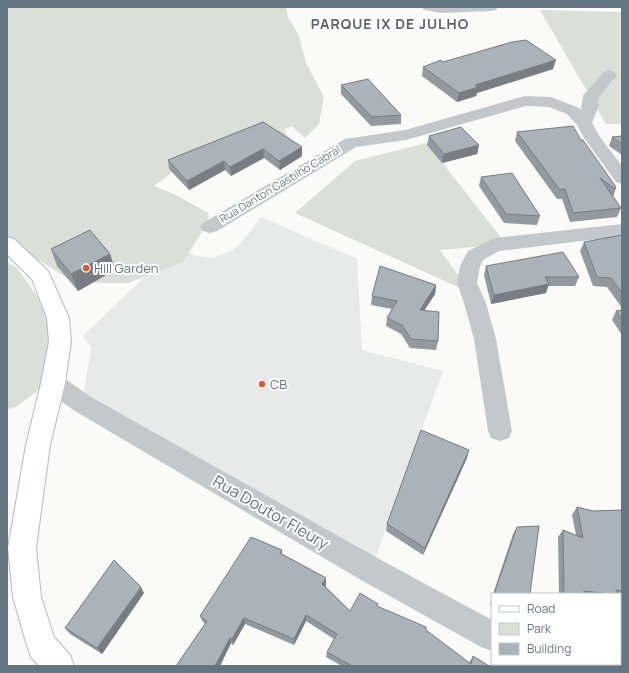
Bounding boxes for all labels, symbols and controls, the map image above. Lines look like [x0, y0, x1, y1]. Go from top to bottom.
district label: PARQUE IX DE JULHO [311, 14, 469, 33]
street label: Rua Danton Castilho Cabral [216, 141, 343, 226]
place label: Hill Garden [94, 259, 158, 277]
marker: Hill Garden [81, 263, 91, 273]
place label: CB [270, 375, 287, 393]
marker: CB [257, 379, 267, 389]
street label: Rua Doutor Fleury [209, 470, 334, 554]
legend [491, 593, 621, 665]
text: Road [527, 600, 555, 617]
text: Park [527, 620, 552, 637]
text: Building [527, 640, 571, 657]

